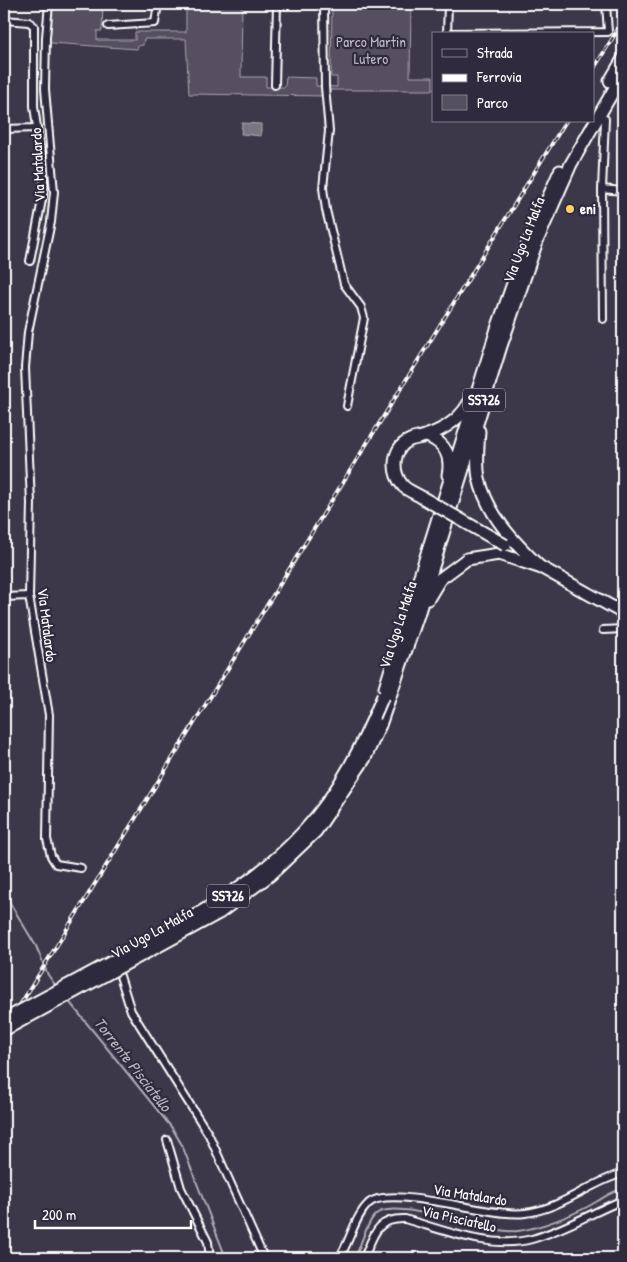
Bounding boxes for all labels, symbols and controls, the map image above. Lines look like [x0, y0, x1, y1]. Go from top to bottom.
park label: Parco Martin Lutero [336, 31, 406, 69]
legend [432, 32, 594, 122]
text: Strada [477, 42, 513, 63]
text: Ferrovia [476, 66, 522, 87]
text: Parco [477, 92, 508, 113]
street label: Via Matalardo [25, 127, 50, 203]
street label: Via Ugo La Malfa [498, 194, 550, 286]
place label: eni [580, 198, 596, 219]
marker: eni [564, 203, 576, 215]
road number: SS726 [463, 388, 505, 412]
street label: Via Ugo La Malfa [374, 578, 422, 671]
street label: Via Matalardo [33, 587, 62, 663]
road number: SS726 [207, 884, 249, 908]
street label: Via Ugo La Malfa [107, 901, 197, 964]
water label: Torrente Pisciatello [89, 1012, 178, 1117]
street label: Via Matalardo [432, 1178, 509, 1211]
scale bar [35, 1197, 191, 1229]
street label: Via Pisciatello [420, 1200, 499, 1237]
text: 200 m [42, 1204, 76, 1225]

